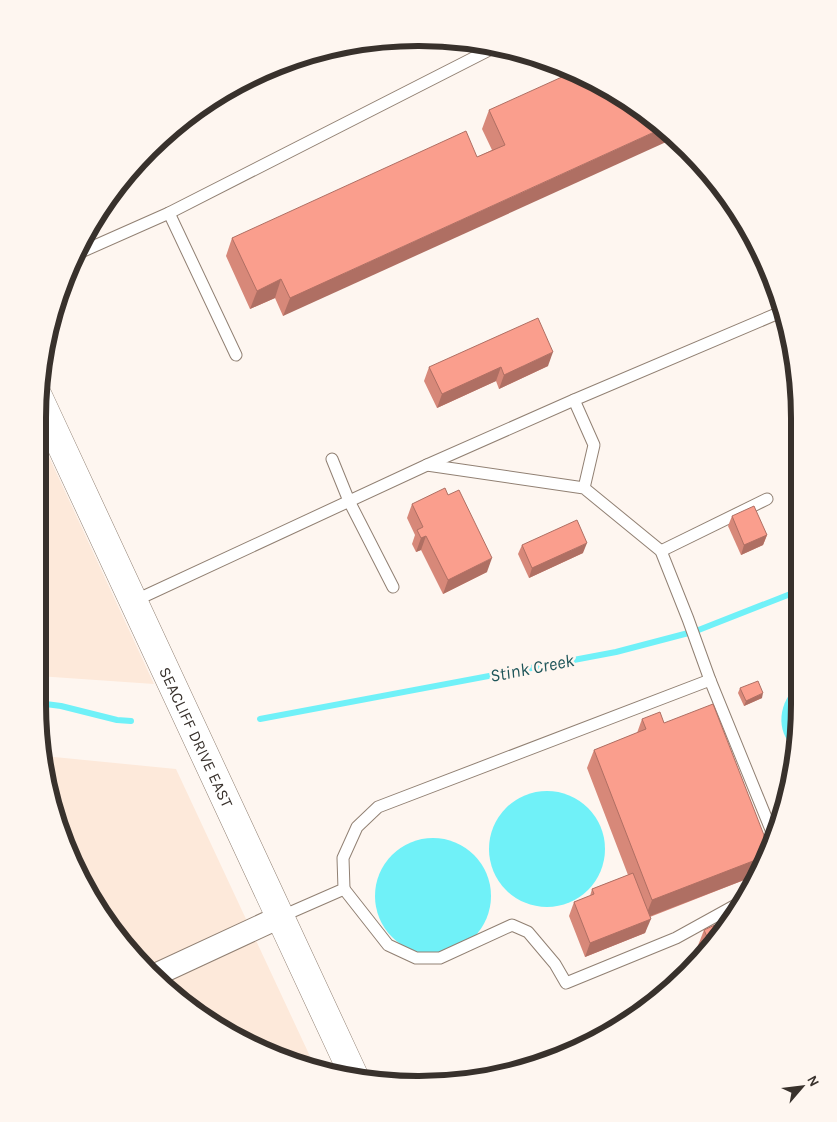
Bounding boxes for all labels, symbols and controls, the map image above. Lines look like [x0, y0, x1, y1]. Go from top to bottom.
water label: Stink Creek [488, 649, 577, 687]
street label: SEACLIFF DRIVE EAST [156, 664, 237, 810]
north arrow [777, 1062, 827, 1112]
text: N [803, 1073, 823, 1090]

